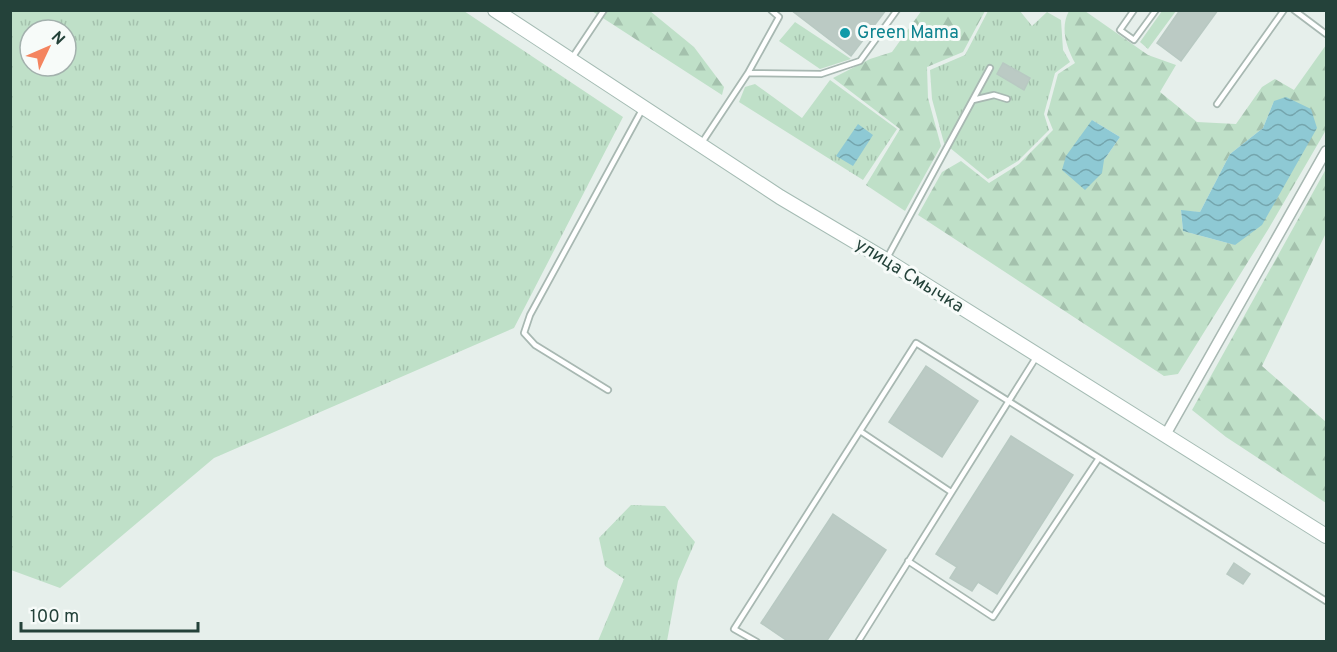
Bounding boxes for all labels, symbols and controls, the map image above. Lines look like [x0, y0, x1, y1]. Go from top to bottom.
north arrow [18, 18, 78, 78]
place label: Green Mama [857, 22, 959, 45]
marker: Green Mama [838, 26, 852, 40]
text: N [46, 28, 69, 50]
street label: улица Смычка [850, 233, 968, 319]
scale bar [21, 595, 198, 633]
text: 100 m [30, 606, 79, 629]

